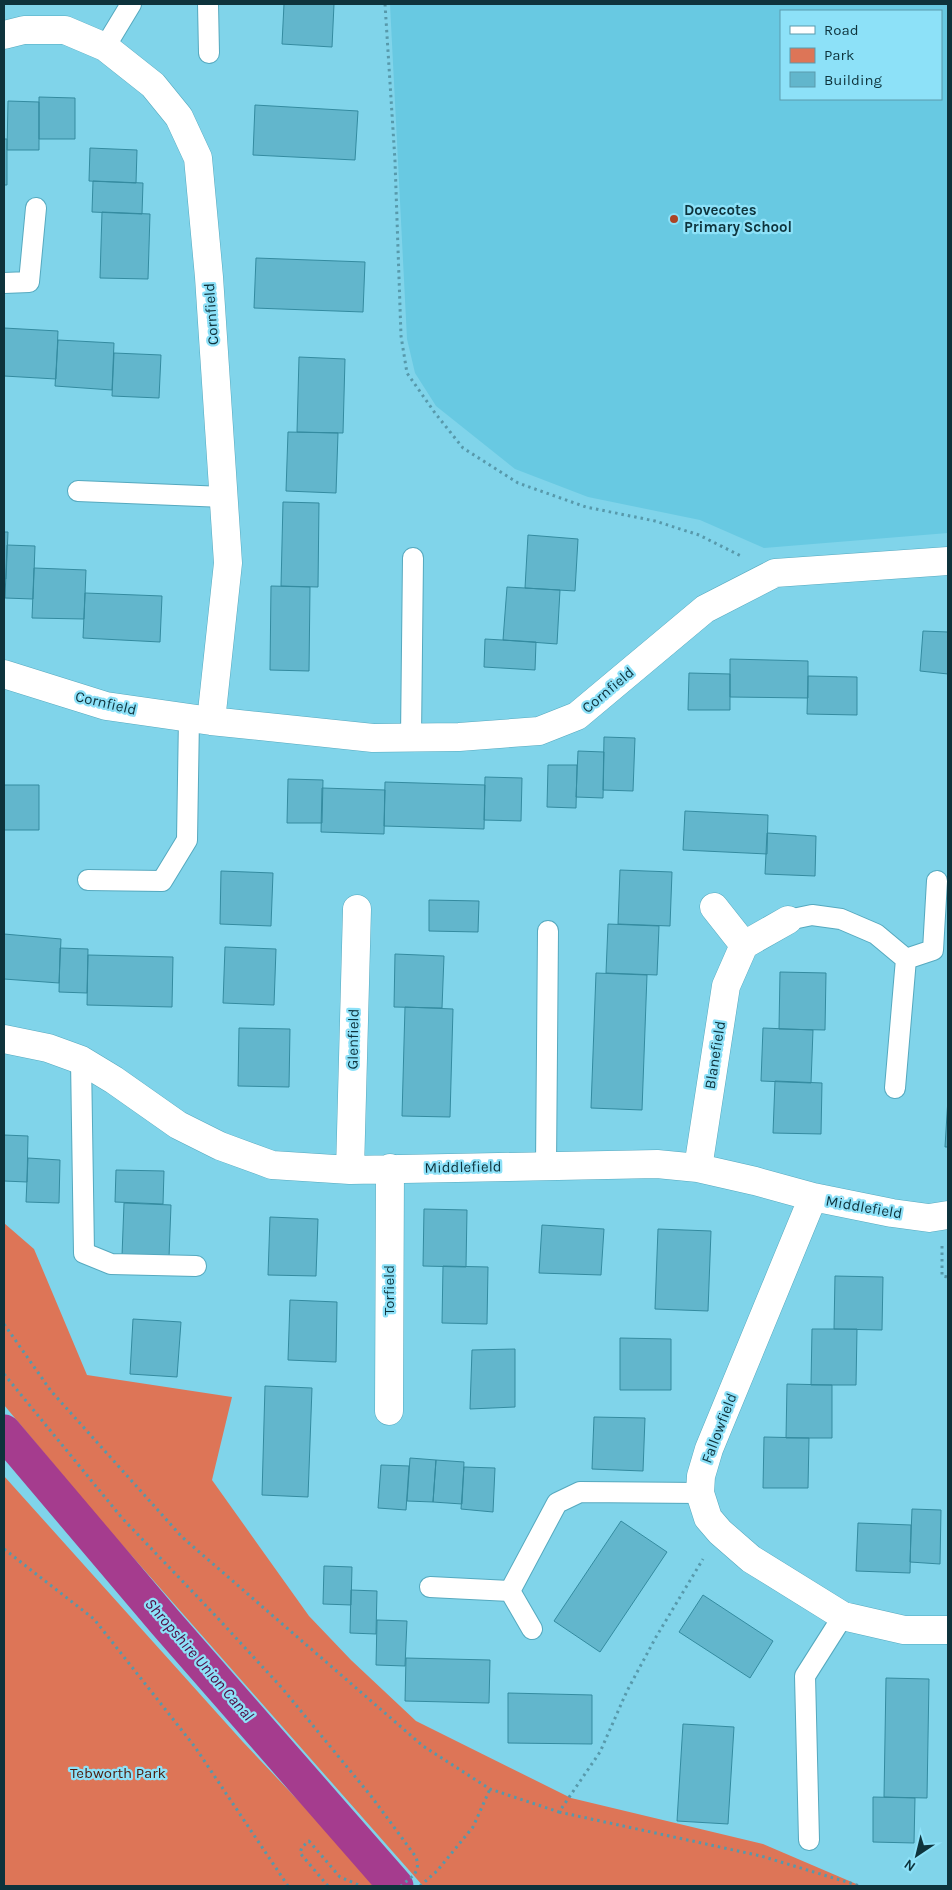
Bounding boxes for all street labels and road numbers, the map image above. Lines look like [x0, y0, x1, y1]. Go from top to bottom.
street label: Cornfield [200, 282, 222, 346]
street label: Cornfield [578, 663, 638, 717]
street label: Cornfield [74, 687, 138, 719]
street label: Glenfield [343, 1008, 363, 1070]
street label: Blanefield [701, 1020, 729, 1090]
street label: Middlefield [424, 1157, 502, 1177]
street label: Middlefield [824, 1191, 904, 1223]
street label: Torfield [380, 1265, 398, 1315]
street label: Fallowfield [697, 1390, 741, 1466]

